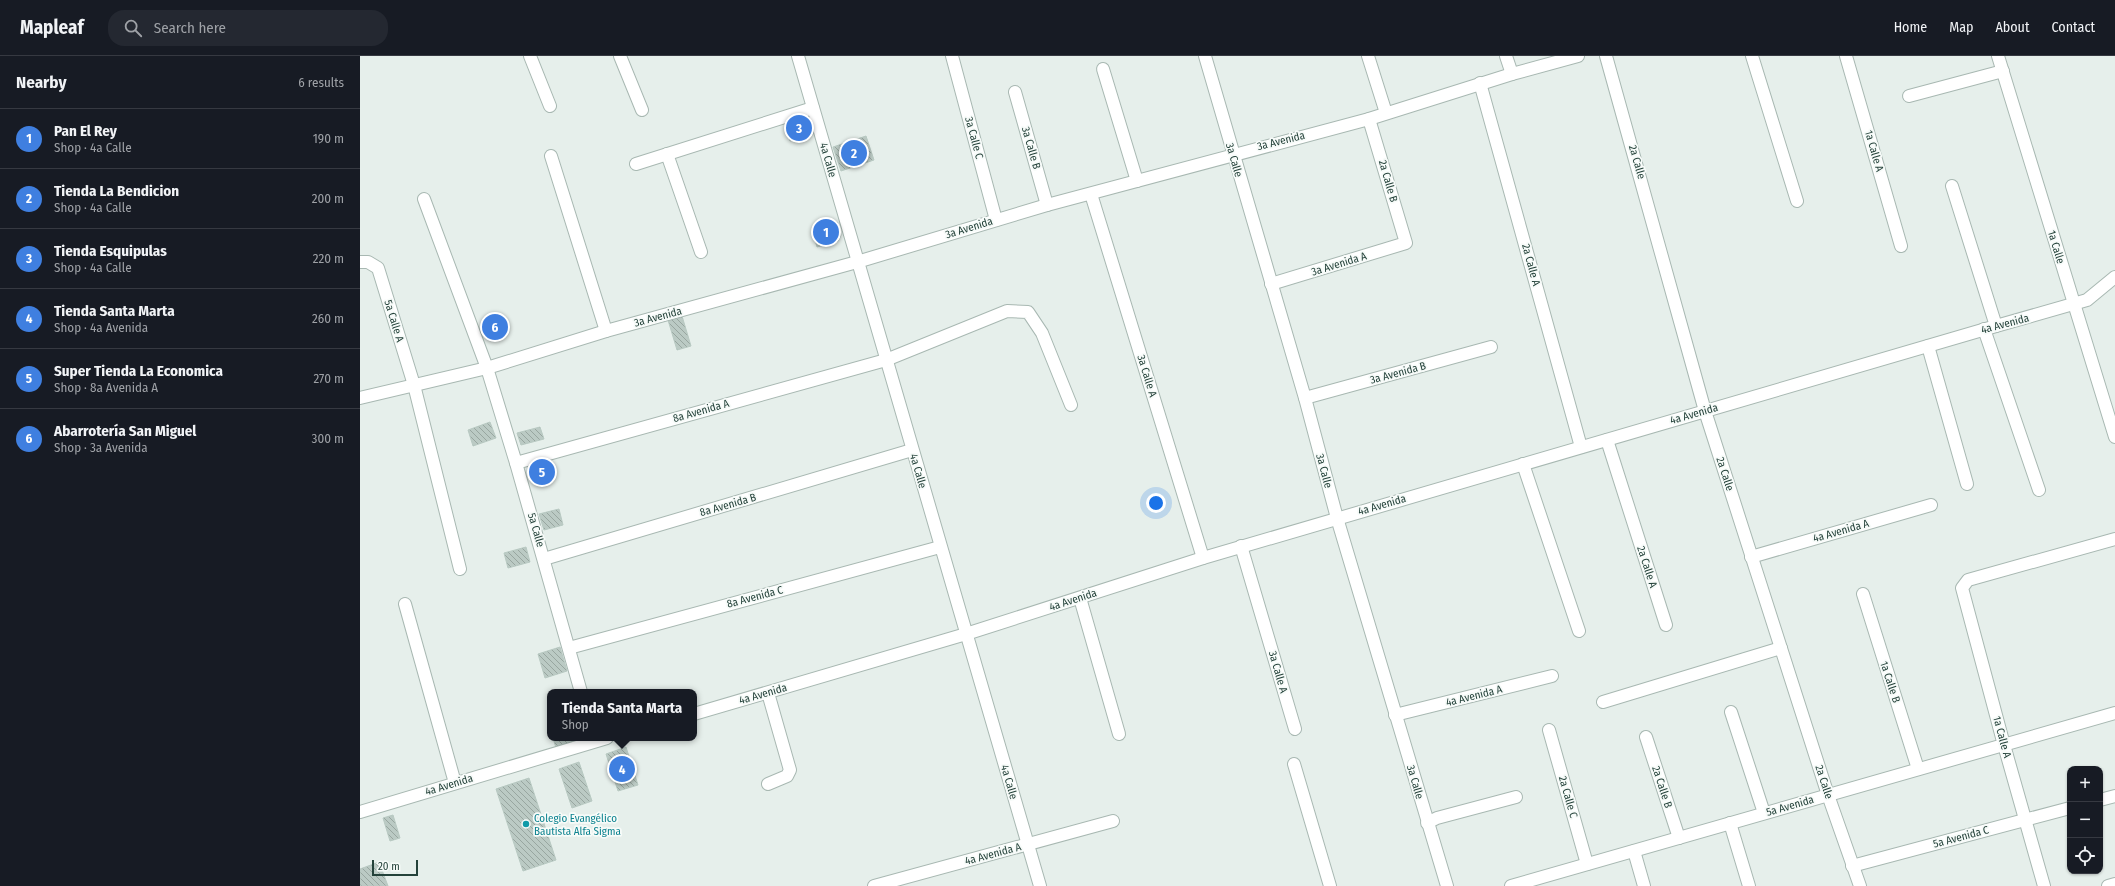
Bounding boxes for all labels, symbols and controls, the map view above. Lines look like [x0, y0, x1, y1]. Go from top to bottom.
search box [108, 10, 388, 46]
text: Mapleaf [20, 16, 84, 39]
icon: search [122, 17, 144, 39]
text: Search here [154, 19, 226, 37]
text: Home [1894, 19, 1927, 36]
text: Map [1949, 19, 1973, 36]
text: About [1995, 19, 2030, 36]
text: Contact [2052, 19, 2095, 36]
text: Nearby [16, 72, 67, 93]
text: 6 results [298, 75, 344, 90]
pin: 3 [786, 113, 812, 143]
street label: 3a Calle C [962, 116, 986, 161]
text: Pan El Rey [54, 122, 117, 140]
street label: 3a Calle B [1019, 125, 1043, 171]
street label: 3a Avenida [1256, 129, 1306, 153]
street label: 1a Calle A [1862, 129, 1886, 173]
text: 1 [26, 131, 32, 146]
text: 190 m [313, 131, 344, 146]
pin: 2 [841, 138, 867, 168]
text: Shop · 4a Calle [54, 140, 132, 155]
street label: 4a Calle [817, 141, 839, 179]
street label: 3a Calle [1223, 141, 1245, 179]
street label: 2a Calle [1626, 144, 1648, 180]
street label: 2a Calle B [1376, 158, 1400, 204]
text: Tienda La Bendicion [54, 182, 179, 200]
text: 2 [26, 191, 32, 206]
text: 200 m [312, 191, 344, 206]
text: Shop · 4a Calle [54, 200, 132, 215]
street label: 3a Avenida [944, 215, 994, 241]
pin: 1 [813, 217, 839, 247]
street label: 1a Calle [2045, 229, 2067, 265]
text: Tienda Esquipulas [54, 242, 167, 260]
street label: 2a Calle A [1519, 243, 1543, 288]
street label: 3a Avenida A [1310, 249, 1368, 279]
text: 3 [26, 251, 32, 266]
text: 220 m [313, 251, 344, 266]
text: Shop · 4a Calle [54, 260, 132, 275]
street label: 5a Calle A [381, 298, 407, 344]
text: Tienda Santa Marta [54, 302, 175, 320]
street label: 3a Avenida [633, 304, 683, 330]
text: 4 [26, 311, 32, 326]
text: 260 m [312, 311, 344, 326]
street label: 4a Avenida [1980, 311, 2030, 337]
pin: 6 [482, 312, 508, 342]
text: Shop · 4a Avenida [54, 320, 148, 335]
street label: 3a Calle A [1134, 353, 1160, 399]
street label: 3a Avenida B [1369, 359, 1427, 387]
text: Super Tienda La Economica [54, 362, 223, 380]
text: 5 [26, 371, 32, 386]
text: 270 m [313, 371, 344, 386]
text: Shop · 8a Avenida A [54, 380, 158, 395]
street label: 8a Avenida A [671, 397, 731, 425]
street label: 4a Avenida [1669, 401, 1719, 427]
text: Abarrotería San Miguel [54, 422, 196, 440]
text: 6 [26, 431, 32, 446]
text: 300 m [312, 431, 344, 446]
text: Shop · 3a Avenida [54, 440, 148, 455]
street label: 4a Calle [907, 452, 929, 490]
street label: 3a Calle [1313, 452, 1335, 490]
street label: 2a Calle [1713, 455, 1737, 493]
pin: 5 [529, 457, 555, 487]
street label: 8a Avenida B [698, 491, 758, 519]
street label: 4a Avenida [1357, 492, 1407, 518]
your location [1146, 493, 1166, 513]
street label: 5a Calle [525, 511, 547, 549]
street label: 4a Avenida A [1812, 517, 1871, 545]
street label: 2a Calle A [1634, 545, 1660, 590]
street label: 8a Avenida C [726, 583, 785, 611]
street label: 4a Avenida [1048, 586, 1098, 614]
street label: 3a Calle A [1266, 649, 1290, 695]
street label: 1a Calle B [1877, 660, 1903, 704]
street label: 4a Avenida [738, 681, 788, 707]
street label: 4a Avenida A [1444, 683, 1504, 709]
popup [547, 689, 697, 741]
text: Tienda Santa Marta [562, 699, 682, 717]
street label: 1a Calle A [1990, 715, 2014, 759]
text: Shop [562, 717, 589, 732]
pin: 4 [609, 754, 635, 784]
street label: 4a Calle [998, 763, 1020, 801]
street label: 3a Calle [1404, 763, 1426, 801]
street label: 2a Calle [1812, 763, 1836, 801]
street label: 2a Calle B [1649, 764, 1675, 810]
map controls [2067, 766, 2103, 874]
button: + [2067, 766, 2103, 802]
street label: 4a Avenida [424, 772, 474, 798]
street label: 2a Calle C [1556, 775, 1580, 820]
street label: 5a Avenida [1765, 793, 1815, 819]
button: − [2067, 802, 2103, 838]
place label: Colegio Evangélico Bautista Alfa Sigma [534, 812, 621, 838]
marker: Colegio Evangélico Bautista Alfa Sigma [521, 819, 531, 829]
street label: 5a Avenida C [1932, 823, 1991, 851]
button: locate [2067, 838, 2103, 874]
street label: 4a Avenida A [963, 840, 1023, 868]
scale bar [372, 858, 418, 877]
text: 20 m [378, 860, 400, 873]

